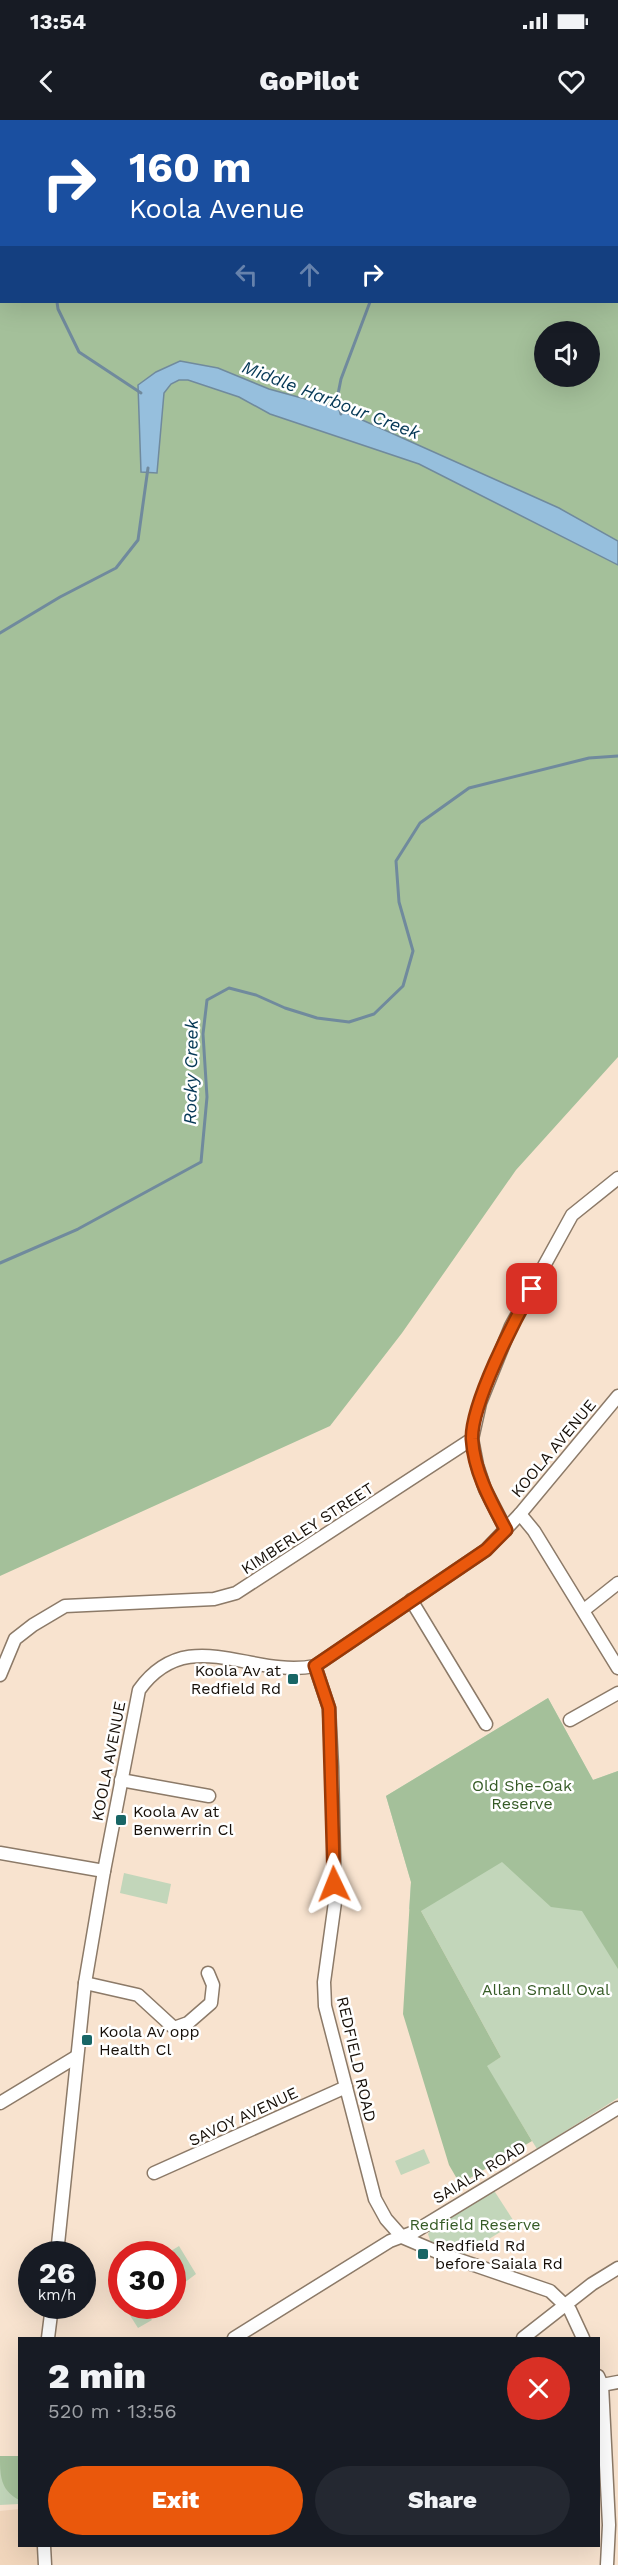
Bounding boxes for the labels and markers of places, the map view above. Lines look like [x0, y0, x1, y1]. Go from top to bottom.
pin [506, 1263, 557, 1314]
place label: Koola Av at Redfield Rd [191, 1661, 281, 1698]
marker: Koola Av at Redfield Rd [286, 1672, 300, 1686]
place label: Koola Av at Benwerrin Cl [133, 1802, 233, 1839]
marker: Koola Av at Benwerrin Cl [114, 1813, 128, 1827]
place label: Koola Av opp Health Cl [99, 2022, 200, 2059]
marker: Koola Av opp Health Cl [80, 2033, 94, 2047]
place label: Redfield Rd before Saiala Rd [435, 2236, 563, 2273]
marker: Redfield Rd before Saiala Rd [416, 2247, 430, 2261]

